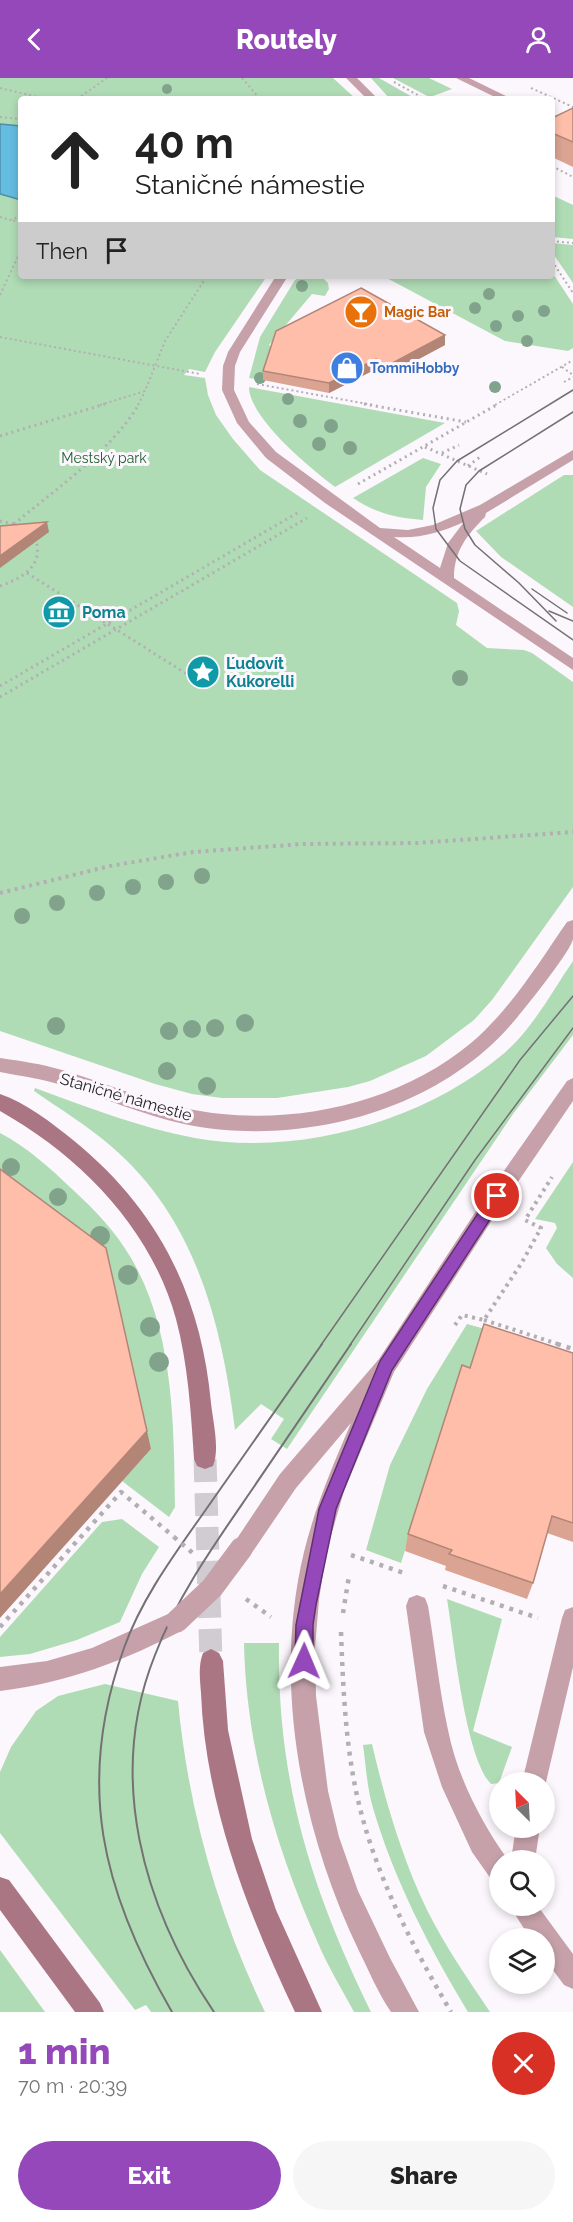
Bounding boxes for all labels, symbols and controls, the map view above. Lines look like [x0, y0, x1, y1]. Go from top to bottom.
icon: back [18, 23, 51, 56]
icon: person [522, 23, 555, 56]
text: Routely [236, 24, 337, 55]
text: 40 m [135, 119, 234, 168]
icon: ahead [36, 120, 114, 198]
text: Staničné námestie [135, 169, 365, 200]
icon: arrive [100, 234, 133, 267]
text: Then [36, 238, 88, 264]
bar icon: Magic Bar [343, 294, 379, 330]
place label: Magic Bar [384, 304, 451, 320]
shop icon: TommiHobby [329, 350, 365, 386]
place label: TommiHobby [370, 360, 460, 376]
park label: Mestský park [61, 450, 147, 466]
museum icon: Poma [41, 594, 77, 630]
place label: Poma [82, 603, 126, 622]
place icon: Ľudovít Kukorelli [185, 654, 221, 690]
place label: Ľudovít Kukorelli [226, 654, 294, 691]
street label: Staničné námestie [58, 1069, 194, 1125]
pin [471, 1170, 522, 1221]
icon: arrive [480, 1179, 513, 1212]
position arrow [272, 1629, 336, 1693]
north arrow [489, 1772, 555, 1838]
map controls [489, 1772, 555, 1994]
button: search [489, 1850, 555, 1916]
button: layers [489, 1928, 555, 1994]
text: 1 min [18, 2030, 110, 2072]
button: close [492, 2032, 555, 2095]
text: 70 m · 20:39 [18, 2074, 127, 2098]
button: Exit [18, 2141, 281, 2210]
button: Share [293, 2141, 555, 2210]

